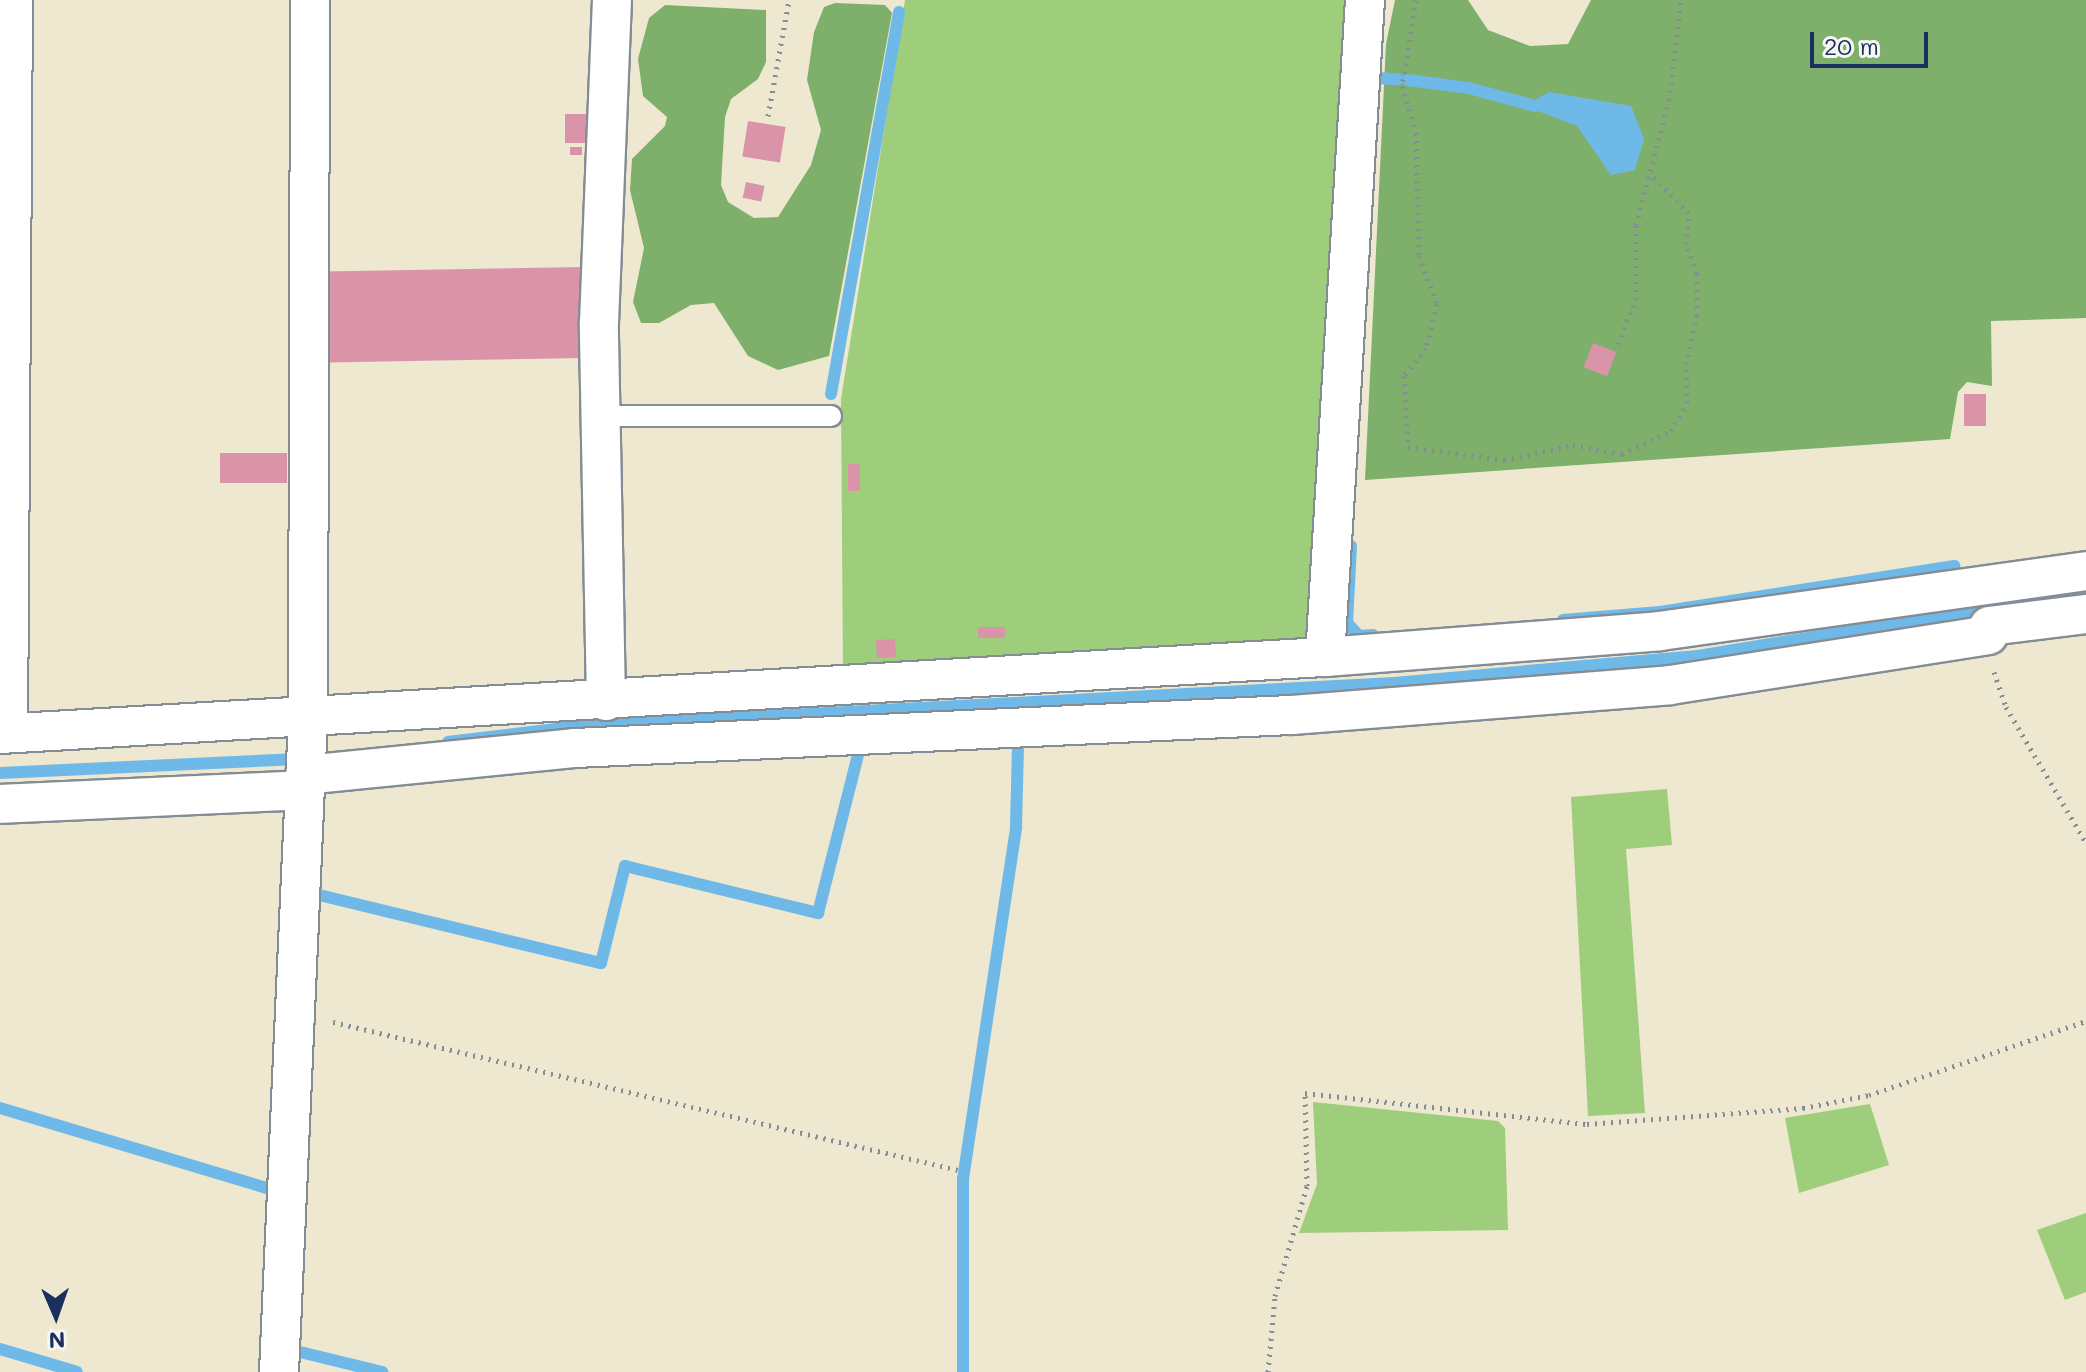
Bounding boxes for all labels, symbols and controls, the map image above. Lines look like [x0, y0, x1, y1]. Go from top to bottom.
scale bar [1814, 16, 1932, 66]
text: 20 m [1824, 30, 1879, 61]
north arrow [16, 1276, 96, 1356]
text: N [48, 1326, 66, 1355]

